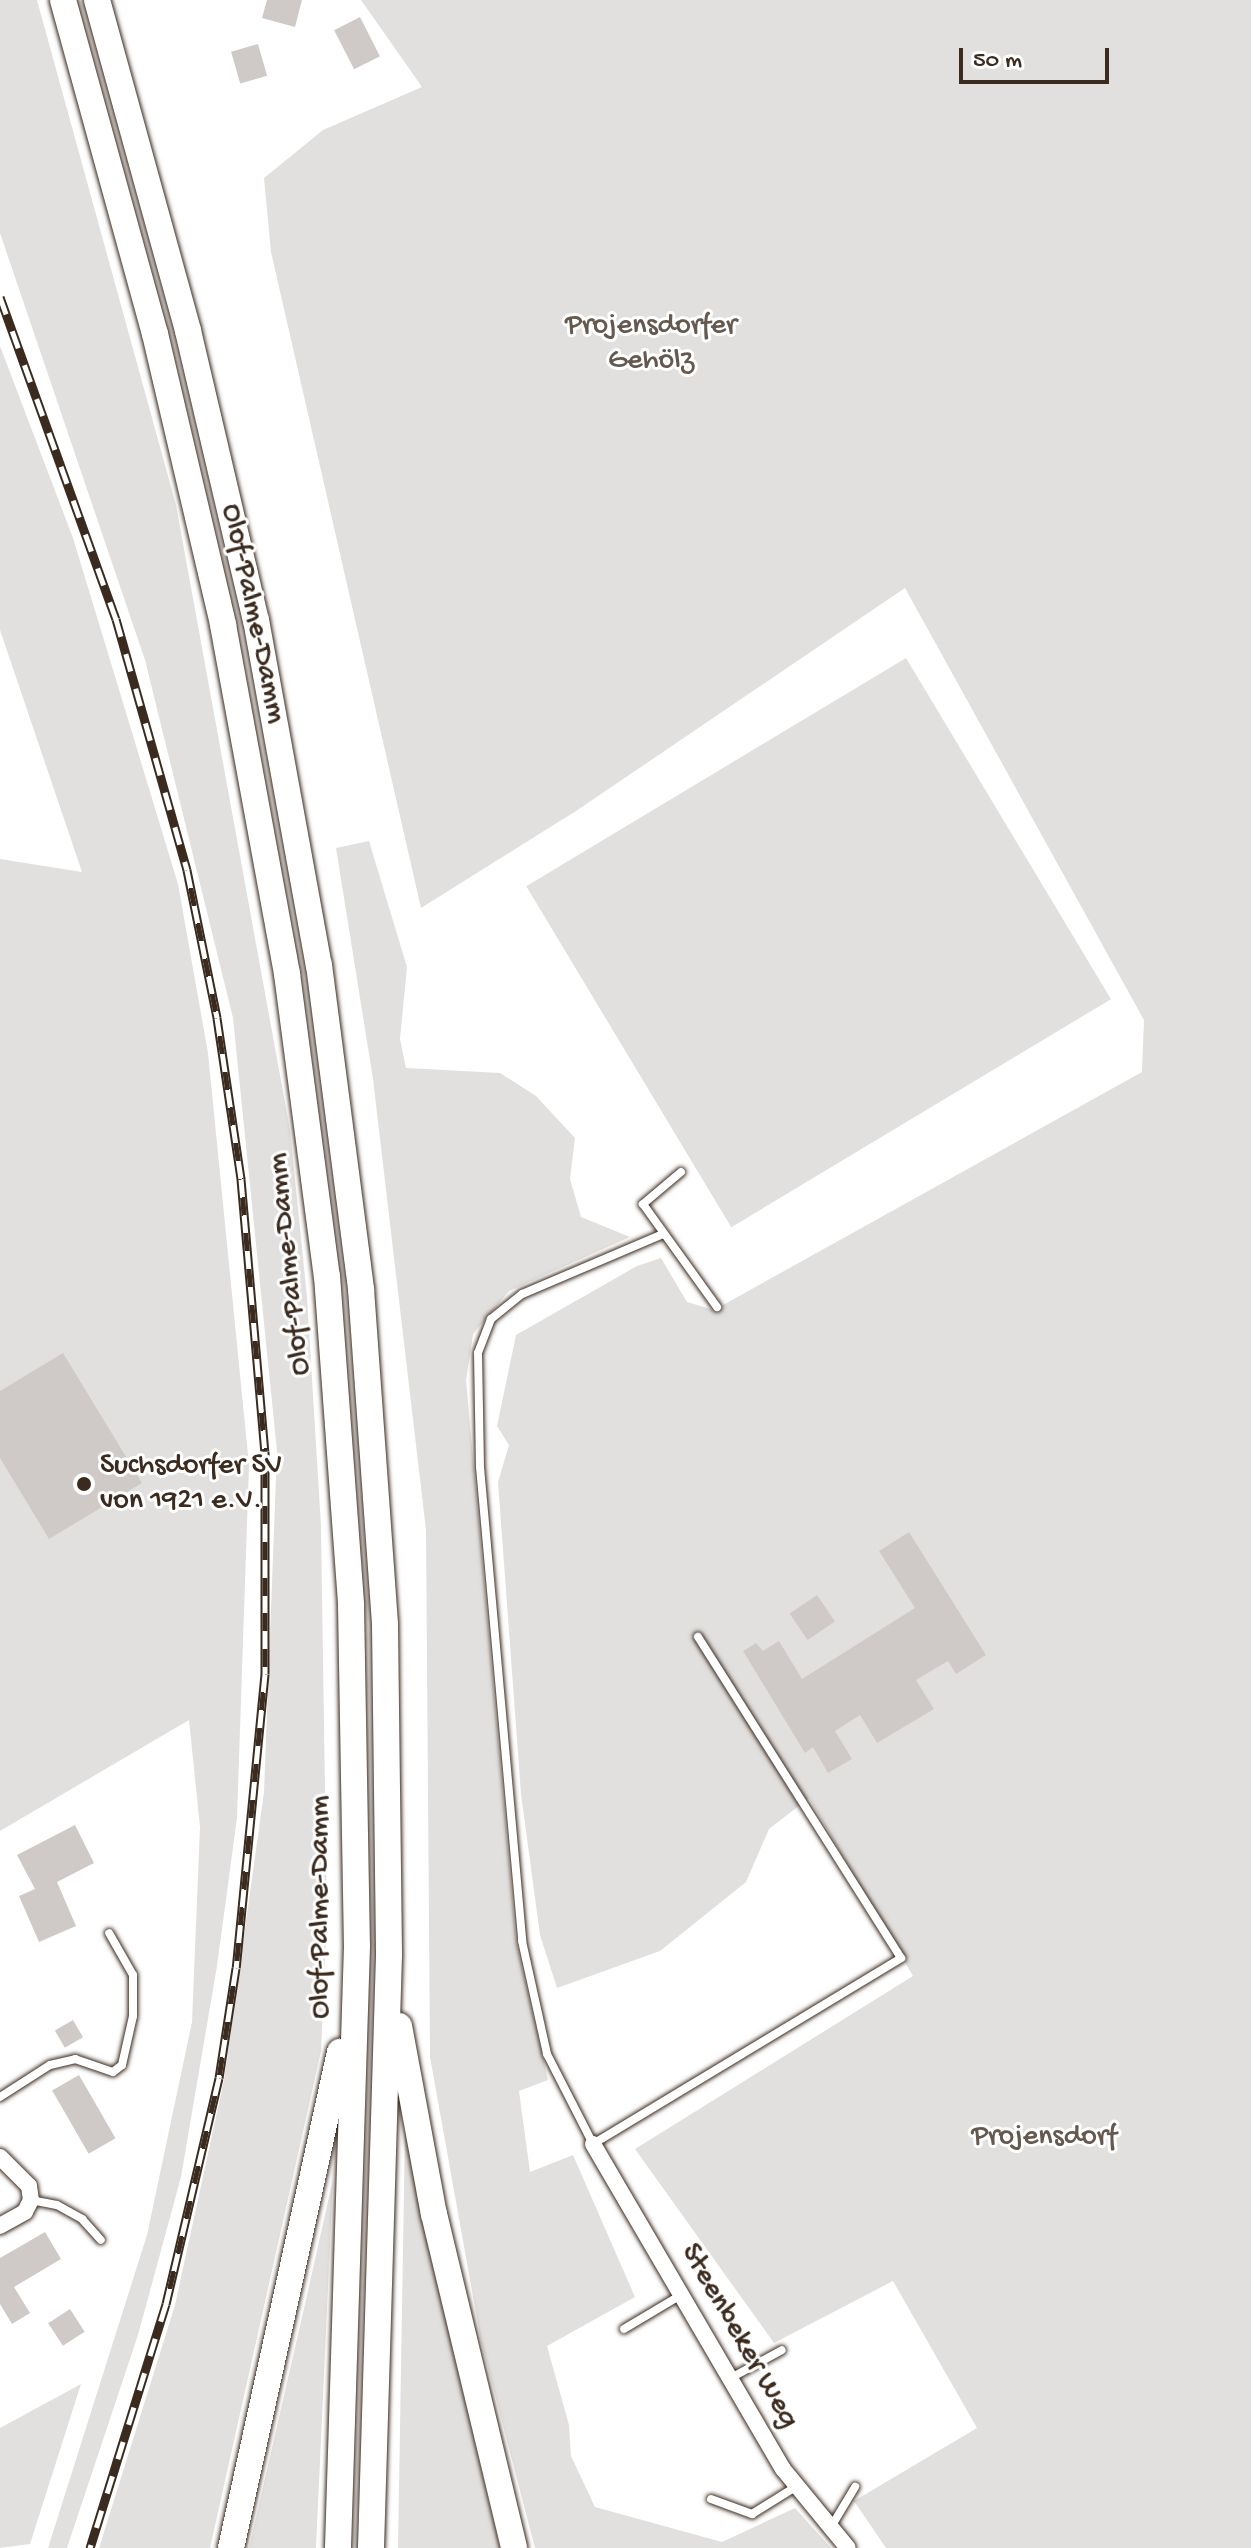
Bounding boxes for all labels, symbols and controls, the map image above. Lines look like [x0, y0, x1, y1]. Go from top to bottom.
scale bar [963, 32, 1113, 82]
text: 50 m [973, 47, 1022, 76]
park label: Projensdorfer Gehölz [565, 309, 737, 380]
street label: Olof-Palme-Damm [211, 501, 293, 727]
street label: Olof-Palme-Damm [261, 1151, 321, 1377]
place label: Suchsdorfer SV von 1921 e.V. [100, 1449, 282, 1520]
marker: Suchsdorfer SV von 1921 e.V. [75, 1475, 93, 1493]
street label: Olof-Palme-Damm [304, 1795, 340, 2019]
park label: Projensdorf [971, 2120, 1117, 2156]
street label: Steenbeker Weg [671, 2238, 805, 2436]

